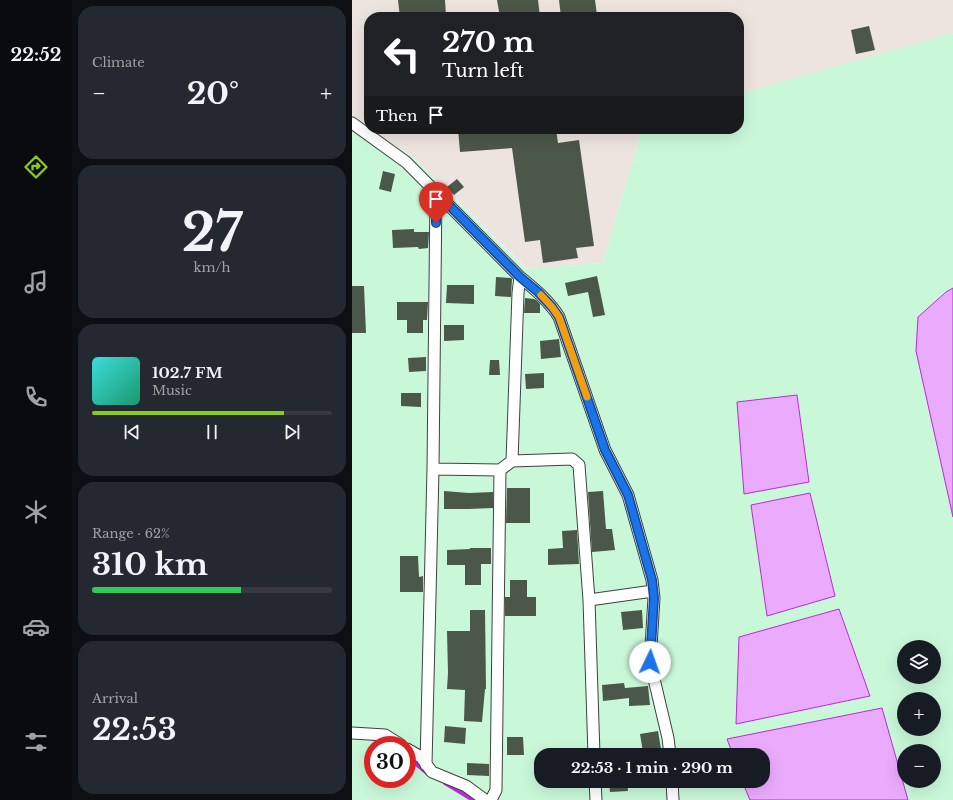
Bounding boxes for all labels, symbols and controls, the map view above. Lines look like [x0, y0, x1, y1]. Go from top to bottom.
text: 270 m [442, 25, 534, 60]
icon: left [376, 28, 428, 80]
text: 22:52 [11, 44, 61, 66]
text: Climate [92, 54, 145, 71]
text: Turn left [442, 60, 524, 82]
text: 20° [187, 75, 239, 112]
text: − [92, 80, 106, 107]
text: + [320, 80, 332, 107]
icon: arrive [425, 104, 447, 126]
text: Then [376, 106, 417, 125]
icon: directions [22, 153, 50, 181]
pin [419, 182, 453, 223]
icon: arrive [425, 188, 447, 210]
text: 27 [182, 201, 242, 265]
text: km/h [194, 259, 230, 276]
icon: music [22, 268, 50, 296]
text: 102.7 FM [152, 363, 223, 382]
text: Music [152, 382, 192, 399]
icon: phone [22, 383, 50, 411]
icon: previous [121, 421, 143, 443]
icon: pause [201, 421, 223, 443]
icon: next [281, 421, 303, 443]
icon: climate [22, 498, 50, 526]
text: Range · 62% [92, 525, 170, 542]
text: 310 km [92, 546, 208, 583]
icon: car [22, 613, 50, 641]
map controls [897, 640, 941, 788]
button: layers [897, 640, 941, 684]
position arrow [629, 641, 671, 683]
text: Arrival [92, 690, 138, 707]
button: + [897, 692, 941, 736]
text: 22:53 [92, 711, 177, 748]
icon: filters [22, 728, 50, 756]
speed limit sign: 30 [364, 736, 416, 788]
button: − [897, 744, 941, 788]
text: 22:53 · 1 min · 290 m [571, 758, 733, 777]

